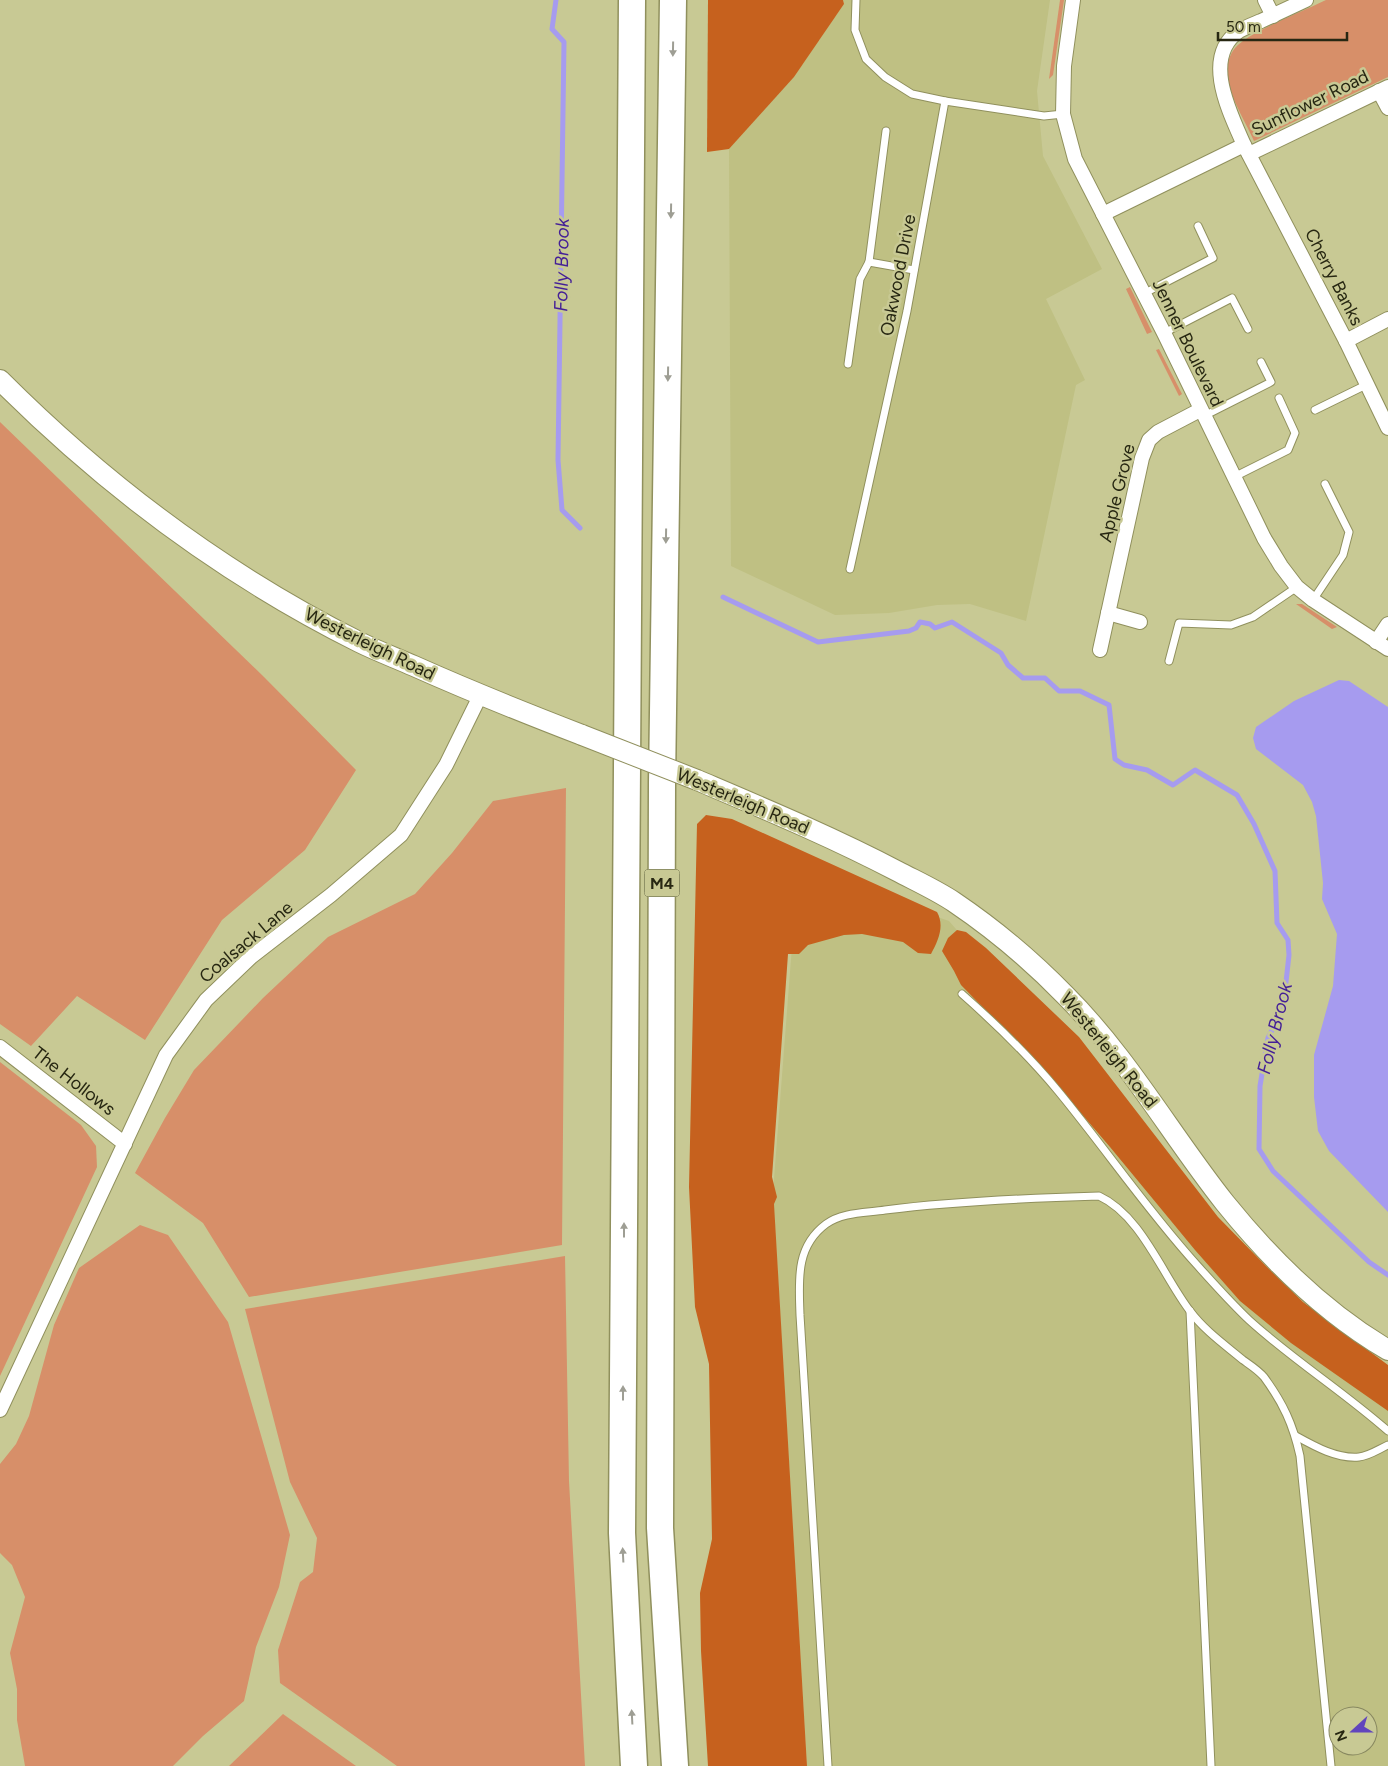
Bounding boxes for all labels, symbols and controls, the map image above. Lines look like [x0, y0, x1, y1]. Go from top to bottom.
scale bar [1218, 10, 1347, 42]
text: 50 m [1226, 18, 1261, 36]
one-way arrow [669, 41, 677, 57]
street label: Sunflower Road [1248, 65, 1372, 141]
one-way arrow [667, 203, 675, 219]
street label: Oakwood Drive [875, 212, 921, 338]
water label: Folly Brook [549, 217, 574, 312]
street label: Cherry Banks [1300, 225, 1368, 329]
street label: Jenner Boulevard [1148, 275, 1228, 411]
one-way arrow [664, 366, 672, 382]
street label: Apple Grove [1094, 441, 1140, 544]
one-way arrow [662, 528, 670, 544]
street label: Westerleigh Road [301, 603, 439, 685]
street label: Westerleigh Road [673, 763, 813, 839]
road number: M4 [644, 870, 680, 896]
street label: Coalsack Lane [195, 896, 297, 988]
water label: Folly Brook [1252, 979, 1297, 1076]
street label: Westerleigh Road [1056, 988, 1162, 1112]
street label: The Hollows [28, 1042, 120, 1120]
one-way arrow [620, 1222, 628, 1238]
one-way arrow [619, 1384, 627, 1400]
one-way arrow [619, 1547, 627, 1563]
north arrow [1328, 1706, 1378, 1756]
one-way arrow [627, 1709, 635, 1725]
text: N [1331, 1727, 1351, 1744]

